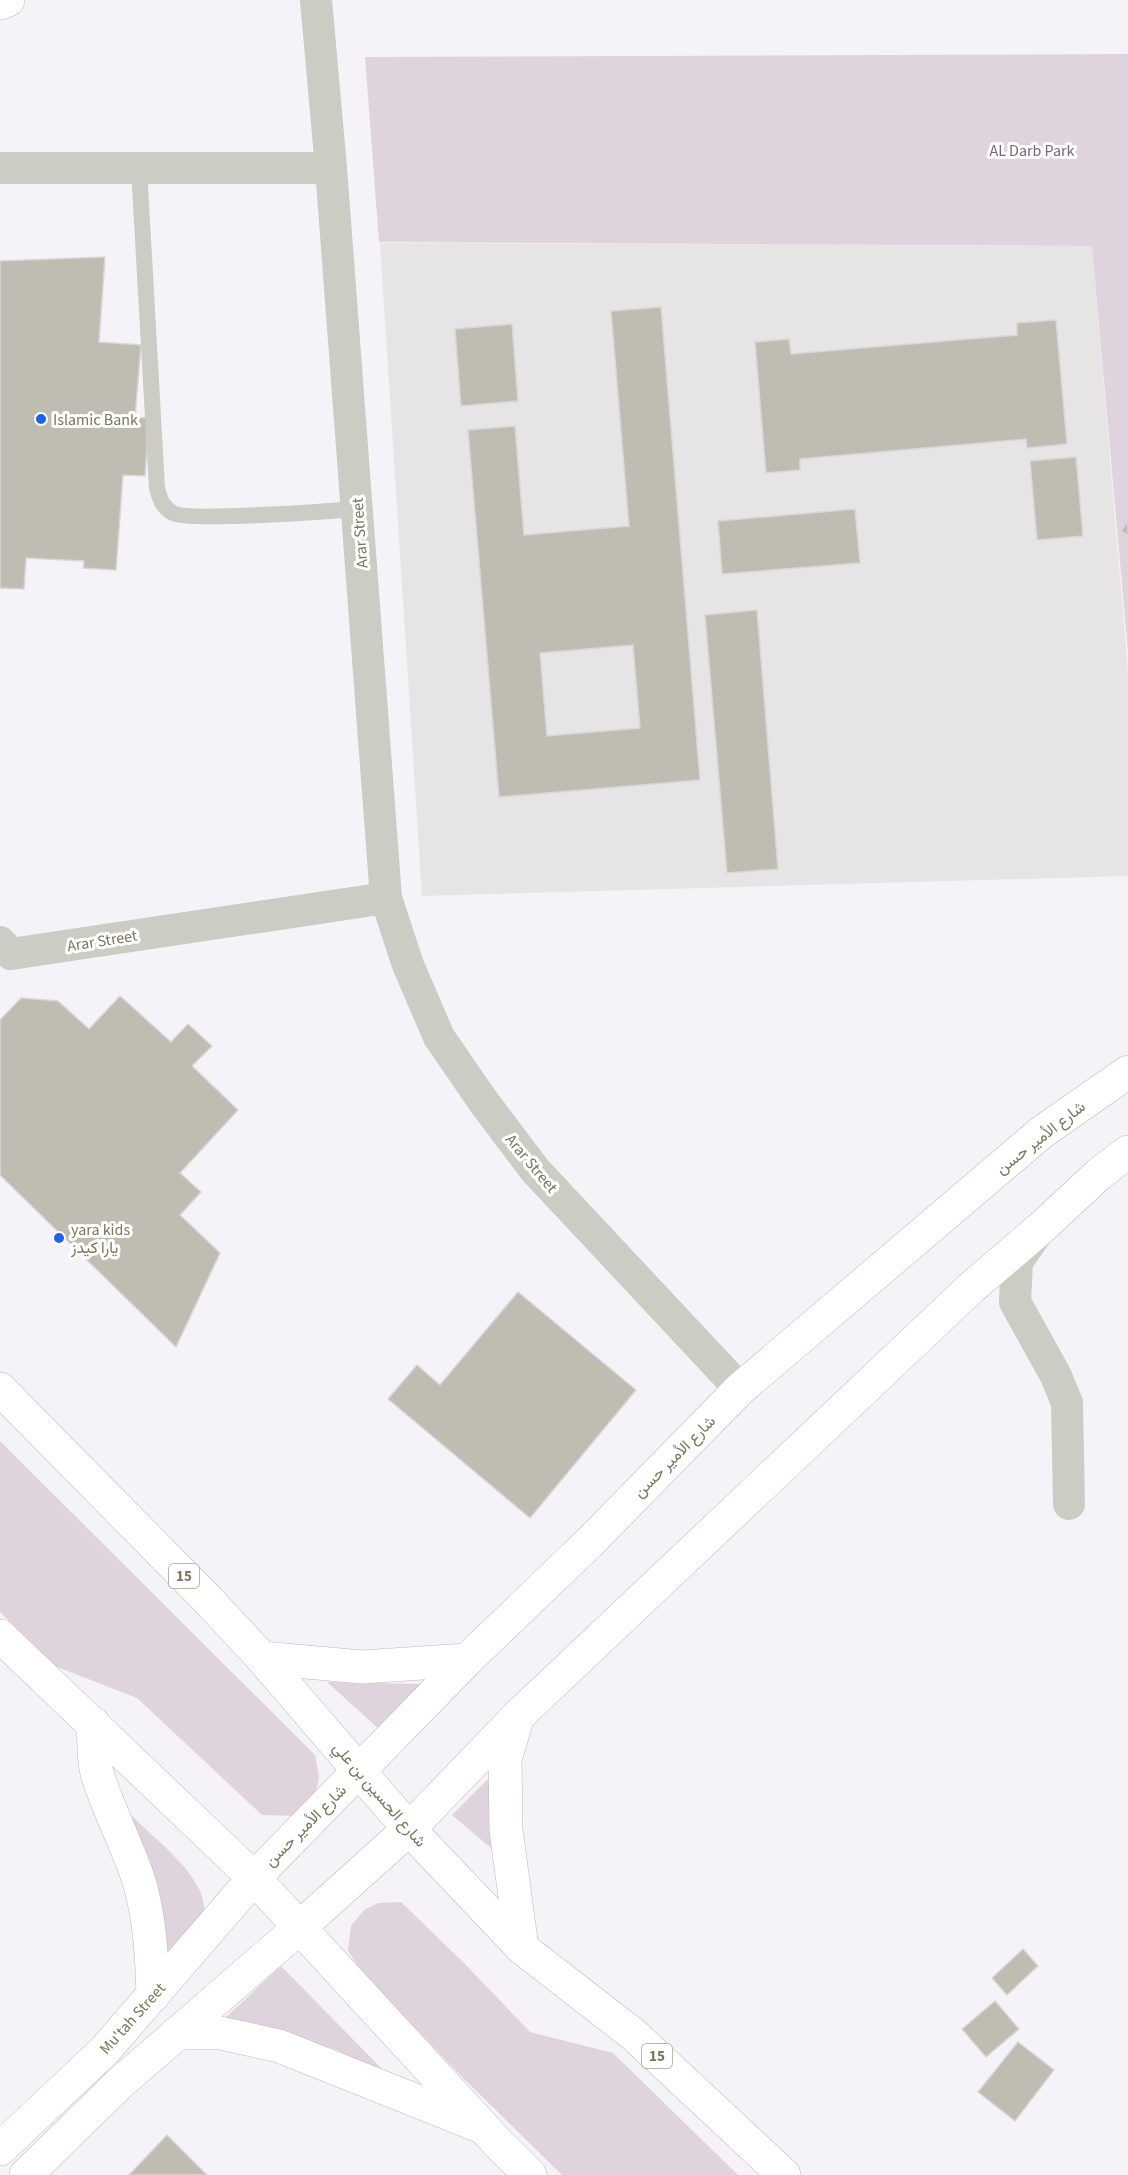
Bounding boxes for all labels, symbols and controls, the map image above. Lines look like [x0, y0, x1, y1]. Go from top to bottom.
park label: AL Darb Park [989, 140, 1075, 162]
place label: Islamic Bank [53, 409, 138, 431]
marker: Islamic Bank [34, 412, 48, 426]
street label: Arar Street [347, 496, 373, 569]
street label: Arar Street [65, 924, 139, 957]
street label: شارع الأمير حسن [991, 1096, 1090, 1180]
street label: Arar Street [500, 1129, 563, 1198]
place label: yara kids يارا كيدز [70, 1219, 130, 1259]
marker: yara kids يارا كيدز [52, 1231, 66, 1245]
street label: شارع الأمير حسن [629, 1411, 721, 1503]
road number: 15 [169, 1564, 199, 1588]
street label: شارع الحسين بن علي [326, 1737, 431, 1853]
street label: شارع الأمير حسن [260, 1780, 352, 1872]
street label: Mu'tah Street [95, 1978, 171, 2059]
road number: 15 [642, 2044, 672, 2068]

